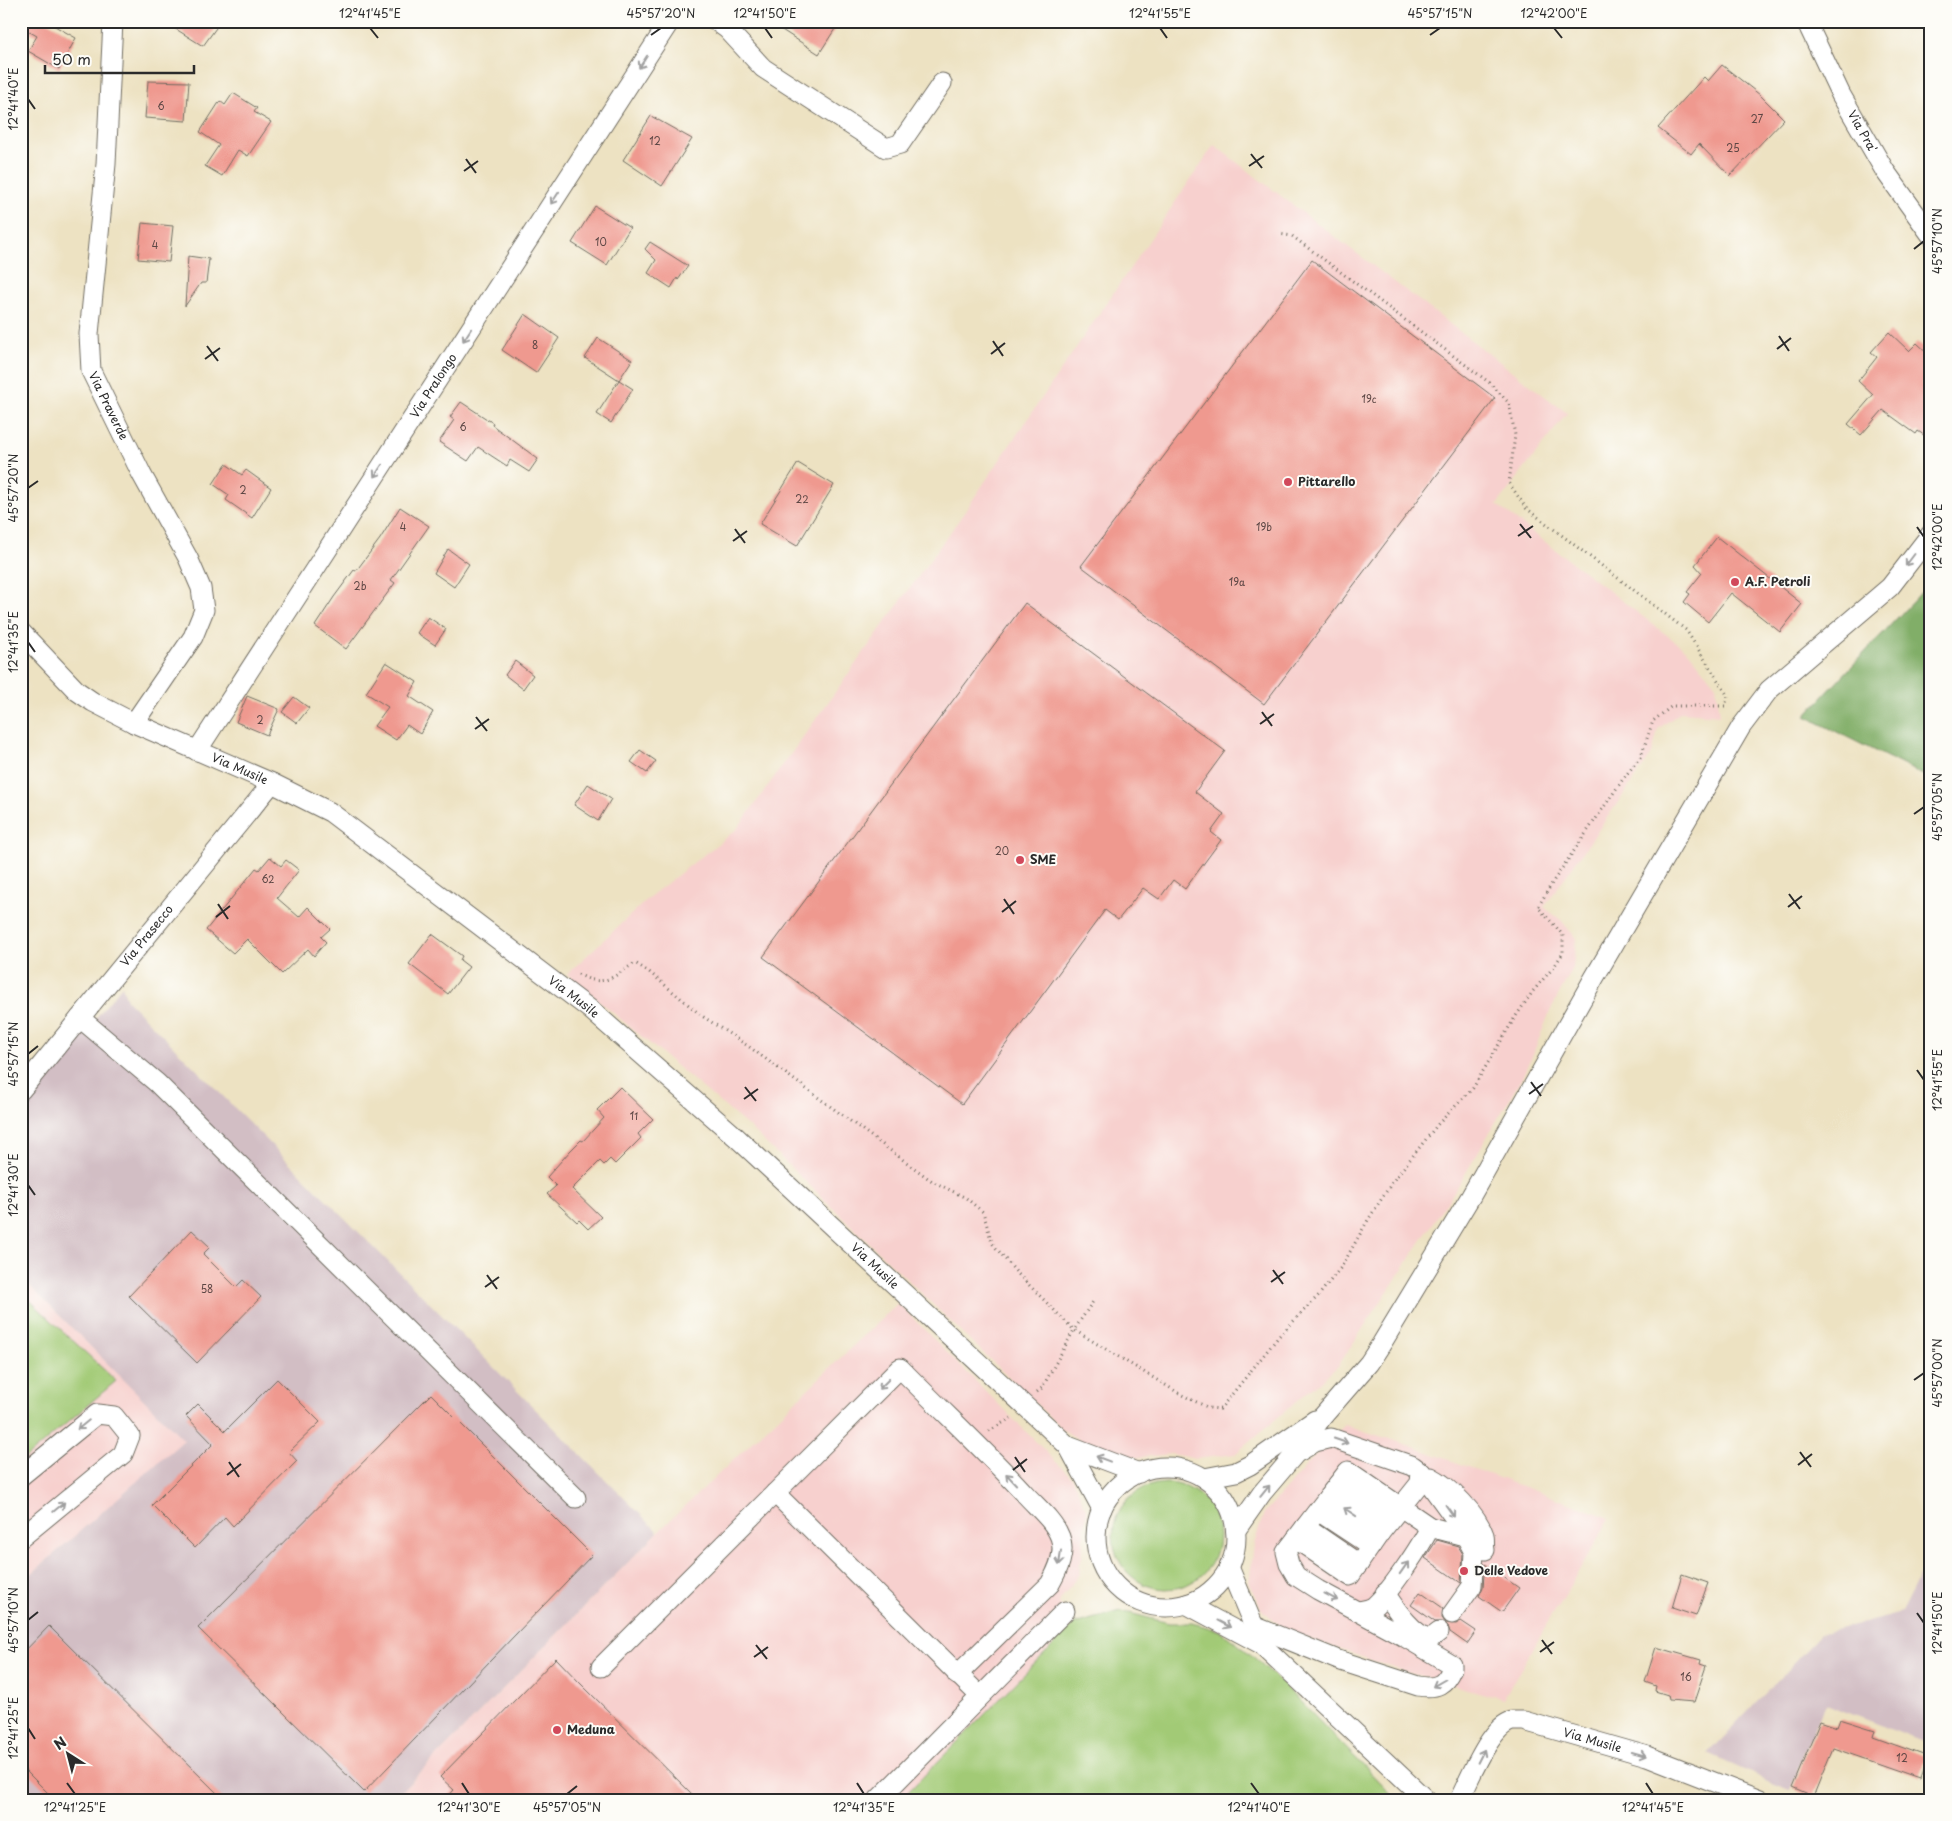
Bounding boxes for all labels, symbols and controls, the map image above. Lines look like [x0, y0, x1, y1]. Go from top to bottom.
text: 12°41'45"E [339, 4, 401, 22]
text: 45°57'20"N [627, 4, 695, 22]
text: 12°41'50"E [734, 4, 796, 22]
text: 12°41'55"E [1129, 4, 1191, 22]
text: 45°57'15"N [1407, 4, 1473, 22]
text: 12°42'00"E [1520, 4, 1588, 22]
scale bar [45, 42, 194, 74]
text: 50 m [52, 47, 91, 70]
one-way arrow [638, 55, 649, 69]
text: 12°41'40"E [4, 67, 22, 131]
house number: 6 [157, 98, 165, 113]
street label: Via Pra' [1844, 107, 1882, 155]
house number: 27 [1751, 111, 1764, 126]
house number: 12 [649, 133, 661, 148]
house number: 25 [1726, 140, 1740, 155]
one-way arrow [550, 191, 560, 205]
text: 45°57'10"N [1928, 208, 1946, 274]
house number: 10 [595, 234, 607, 249]
house number: 4 [152, 237, 159, 252]
one-way arrow [461, 327, 471, 341]
house number: 8 [532, 337, 538, 352]
street label: Via Pralongo [405, 349, 461, 421]
street label: Via Praverde [85, 368, 133, 443]
house number: 19c [1361, 391, 1377, 406]
house number: 6 [459, 419, 467, 434]
text: 45°57'20"N [4, 454, 22, 522]
one-way arrow [373, 464, 383, 478]
place label: Pittarello [1298, 472, 1355, 490]
marker: Pittarello [1282, 476, 1294, 488]
house number: 2 [239, 482, 247, 497]
house number: 22 [795, 491, 809, 506]
text: 12°42'00"E [1928, 503, 1946, 571]
house number: 4 [400, 519, 407, 534]
house number: 19b [1256, 519, 1272, 534]
one-way arrow [1905, 553, 1916, 566]
place label: A.F. Petroli [1744, 572, 1811, 590]
house number: 19a [1229, 574, 1246, 589]
marker: A.F. Petroli [1729, 576, 1741, 588]
house number: 2b [354, 578, 367, 593]
text: 12°41'35"E [4, 611, 22, 673]
house number: 2 [256, 712, 264, 727]
street label: Via Musile [209, 748, 271, 788]
text: 45°57'05"N [1928, 773, 1946, 841]
house number: 20 [995, 843, 1009, 858]
place label: SME [1030, 850, 1057, 868]
marker: SME [1014, 854, 1026, 866]
house number: 62 [261, 871, 275, 886]
street label: Via Prasecco [115, 900, 177, 970]
street label: Via Musile [545, 971, 604, 1021]
text: 45°57'15"N [4, 1021, 22, 1087]
text: 12°41'55"E [1928, 1049, 1946, 1111]
house number: 11 [630, 1108, 638, 1123]
text: 12°41'30"E [4, 1153, 22, 1217]
street label: Via Musile [847, 1238, 903, 1292]
house number: 58 [201, 1281, 213, 1296]
text: 45°57'00"N [1928, 1338, 1946, 1408]
one-way arrow [878, 1378, 890, 1390]
one-way arrow [77, 1420, 90, 1431]
one-way arrow [1333, 1437, 1348, 1446]
one-way arrow [1096, 1454, 1112, 1463]
one-way arrow [1005, 1472, 1017, 1485]
one-way arrow [1259, 1485, 1270, 1498]
one-way arrow [52, 1501, 65, 1512]
one-way arrow [1445, 1504, 1455, 1518]
one-way arrow [1343, 1507, 1357, 1517]
one-way arrow [1055, 1550, 1065, 1566]
one-way arrow [1399, 1561, 1409, 1575]
place label: Delle Vedove [1474, 1561, 1549, 1579]
marker: Delle Vedove [1458, 1565, 1470, 1577]
text: 45°57'10"N [4, 1587, 22, 1653]
one-way arrow [1324, 1592, 1339, 1602]
text: 12°41'50"E [1928, 1592, 1946, 1654]
one-way arrow [1216, 1619, 1231, 1629]
house number: 16 [1680, 1669, 1692, 1684]
one-way arrow [1432, 1678, 1446, 1689]
text: 12°41'25"E [4, 1697, 22, 1759]
place label: Meduna [567, 1720, 615, 1738]
street label: Via Musile [1561, 1723, 1624, 1756]
marker: Meduna [551, 1724, 563, 1736]
north arrow [42, 1728, 92, 1778]
text: N [49, 1731, 71, 1755]
one-way arrow [1476, 1749, 1486, 1764]
one-way arrow [1631, 1750, 1647, 1760]
house number: 12 [1896, 1750, 1908, 1765]
text: 12°41'25"E [44, 1798, 106, 1816]
text: 12°41'30"E [437, 1798, 501, 1816]
text: 45°57'05"N [533, 1798, 601, 1816]
text: 12°41'35"E [833, 1798, 895, 1816]
text: 12°41'40"E [1227, 1798, 1291, 1816]
text: 12°41'45"E [1622, 1798, 1684, 1816]

